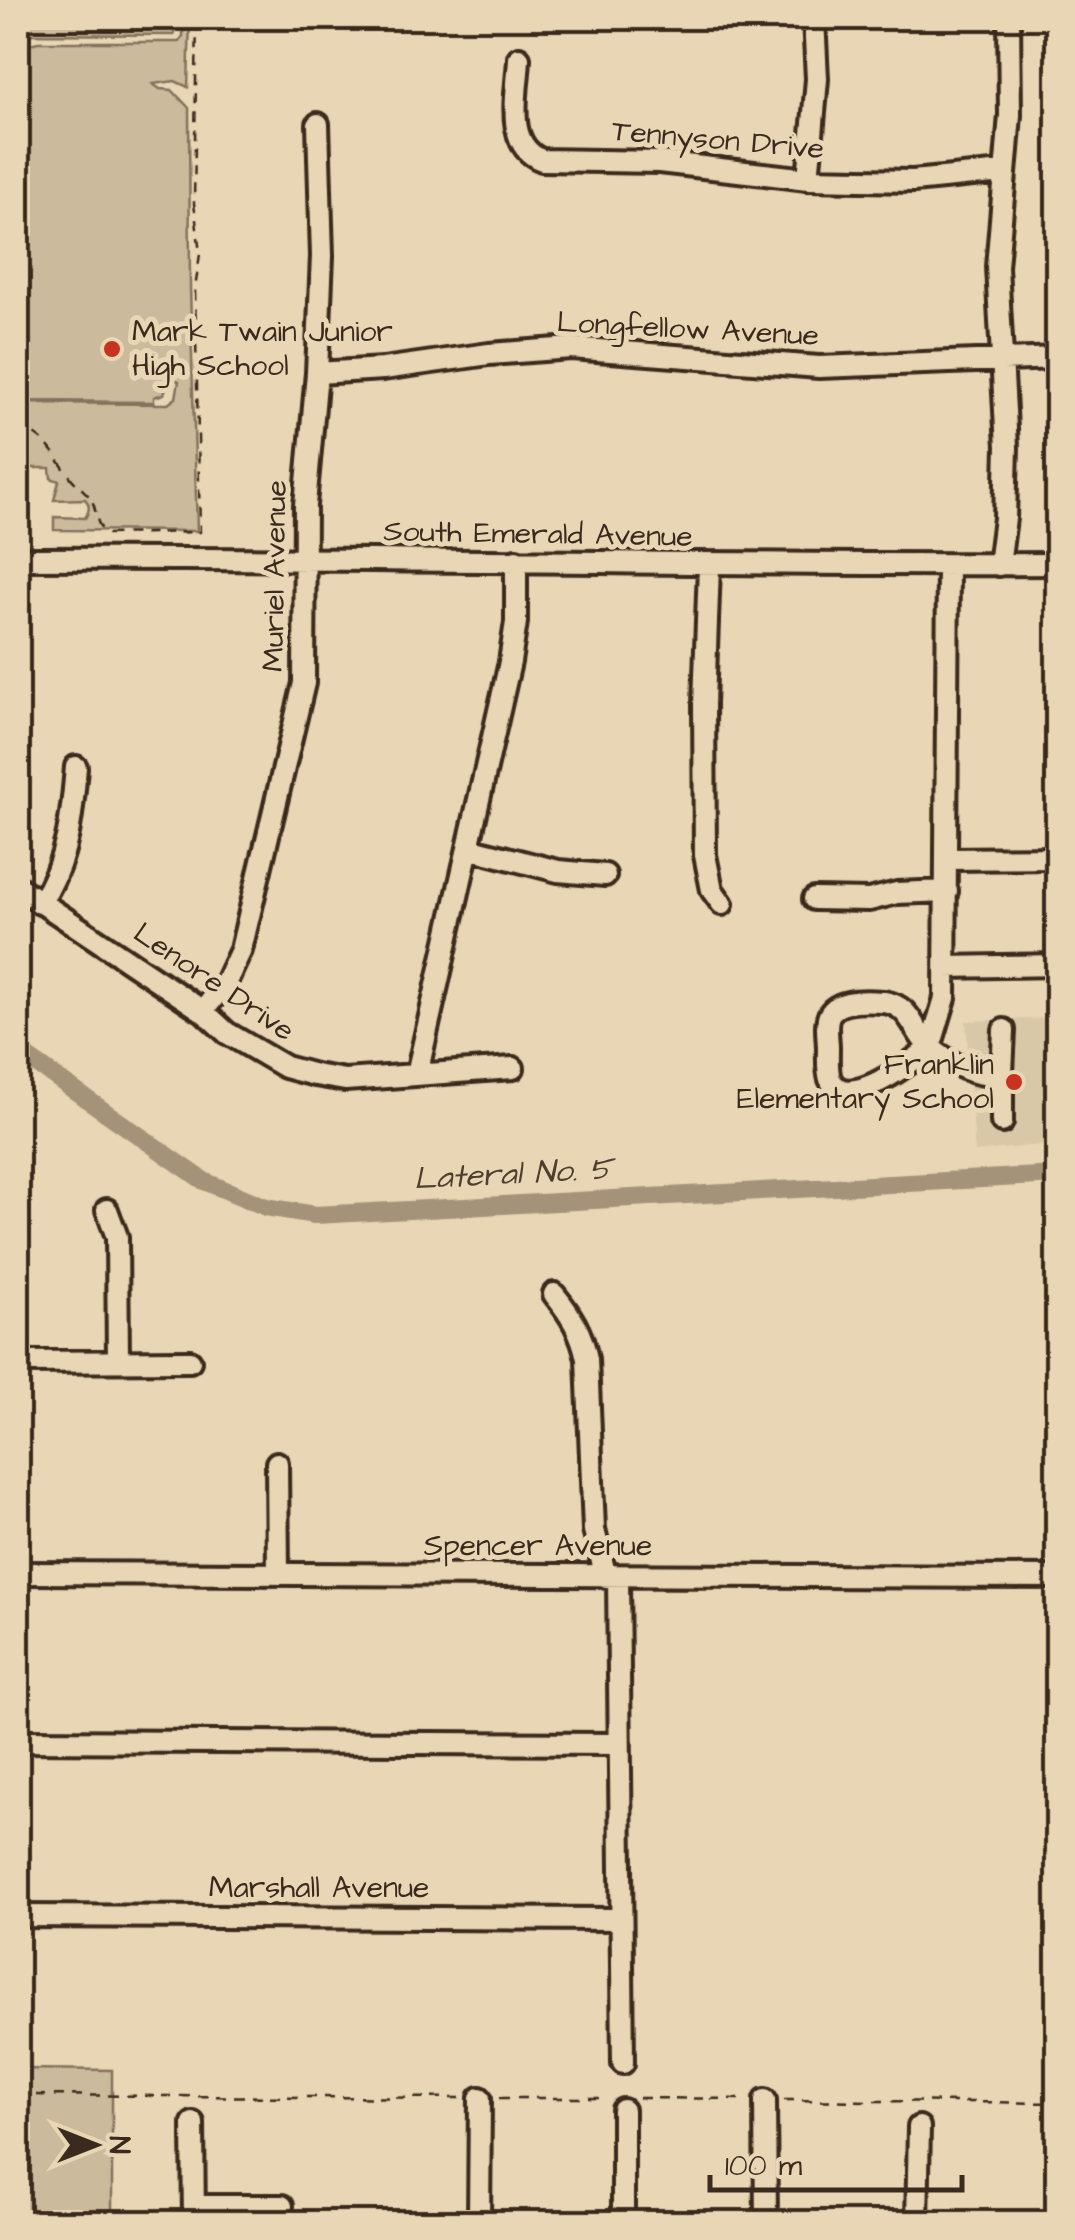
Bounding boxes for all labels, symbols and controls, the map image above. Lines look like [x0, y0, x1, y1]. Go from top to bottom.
street label: Tennyson Drive [610, 110, 826, 171]
street label: Longfellow Avenue [556, 301, 820, 358]
place label: Mark Twain Junior High School [132, 311, 393, 388]
marker: Mark Twain Junior High School [101, 338, 123, 360]
street label: Muriel Avenue [252, 480, 298, 672]
street label: South Emerald Avenue [383, 510, 693, 558]
street label: Lenore Drive [125, 913, 303, 1051]
place label: Franklin Elementary School [737, 1044, 994, 1121]
marker: Franklin Elementary School [1003, 1071, 1025, 1093]
water label: Lateral No. 5 [413, 1146, 618, 1202]
street label: Spencer Avenue [424, 1525, 652, 1567]
street label: Marshall Avenue [209, 1867, 429, 1909]
north arrow [45, 2095, 145, 2195]
scale bar [710, 2130, 962, 2192]
text: N [99, 2136, 138, 2154]
text: 100 m [725, 2145, 803, 2187]

